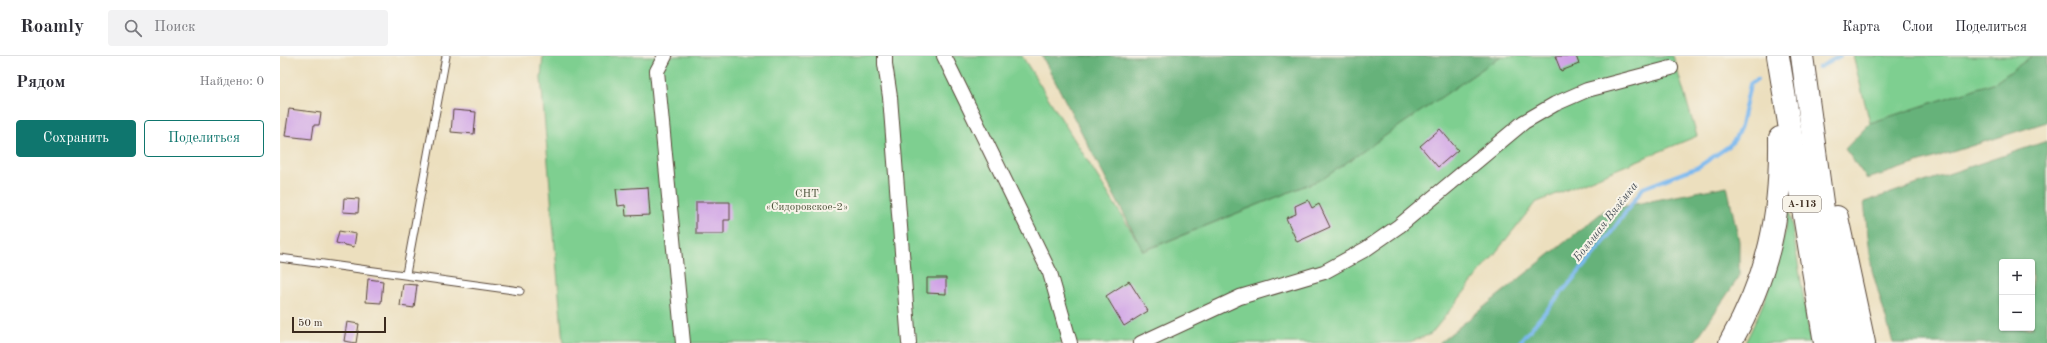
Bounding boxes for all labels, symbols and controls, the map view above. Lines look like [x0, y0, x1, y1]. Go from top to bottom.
search box [108, 10, 388, 46]
icon: search [122, 17, 144, 39]
text: Roamly [20, 18, 84, 37]
text: Поиск [154, 20, 196, 35]
text: Карта [1842, 20, 1880, 34]
text: Слои [1902, 20, 1933, 34]
text: Поделиться [1955, 20, 2027, 34]
text: Рядом [16, 74, 65, 91]
text: Найдено: 0 [200, 75, 264, 88]
button: Сохранить [16, 120, 136, 157]
button: Поделиться [144, 120, 264, 157]
water label: Большая Вязёмка [1570, 179, 1641, 265]
park label: СНТ «Сидоровское-2» [766, 189, 848, 213]
road number: А-113 [1783, 196, 1821, 212]
map controls [1999, 259, 2035, 331]
button: + [1999, 259, 2035, 295]
button: − [1999, 295, 2035, 331]
scale bar [292, 315, 386, 334]
text: 50 m [298, 318, 323, 329]

